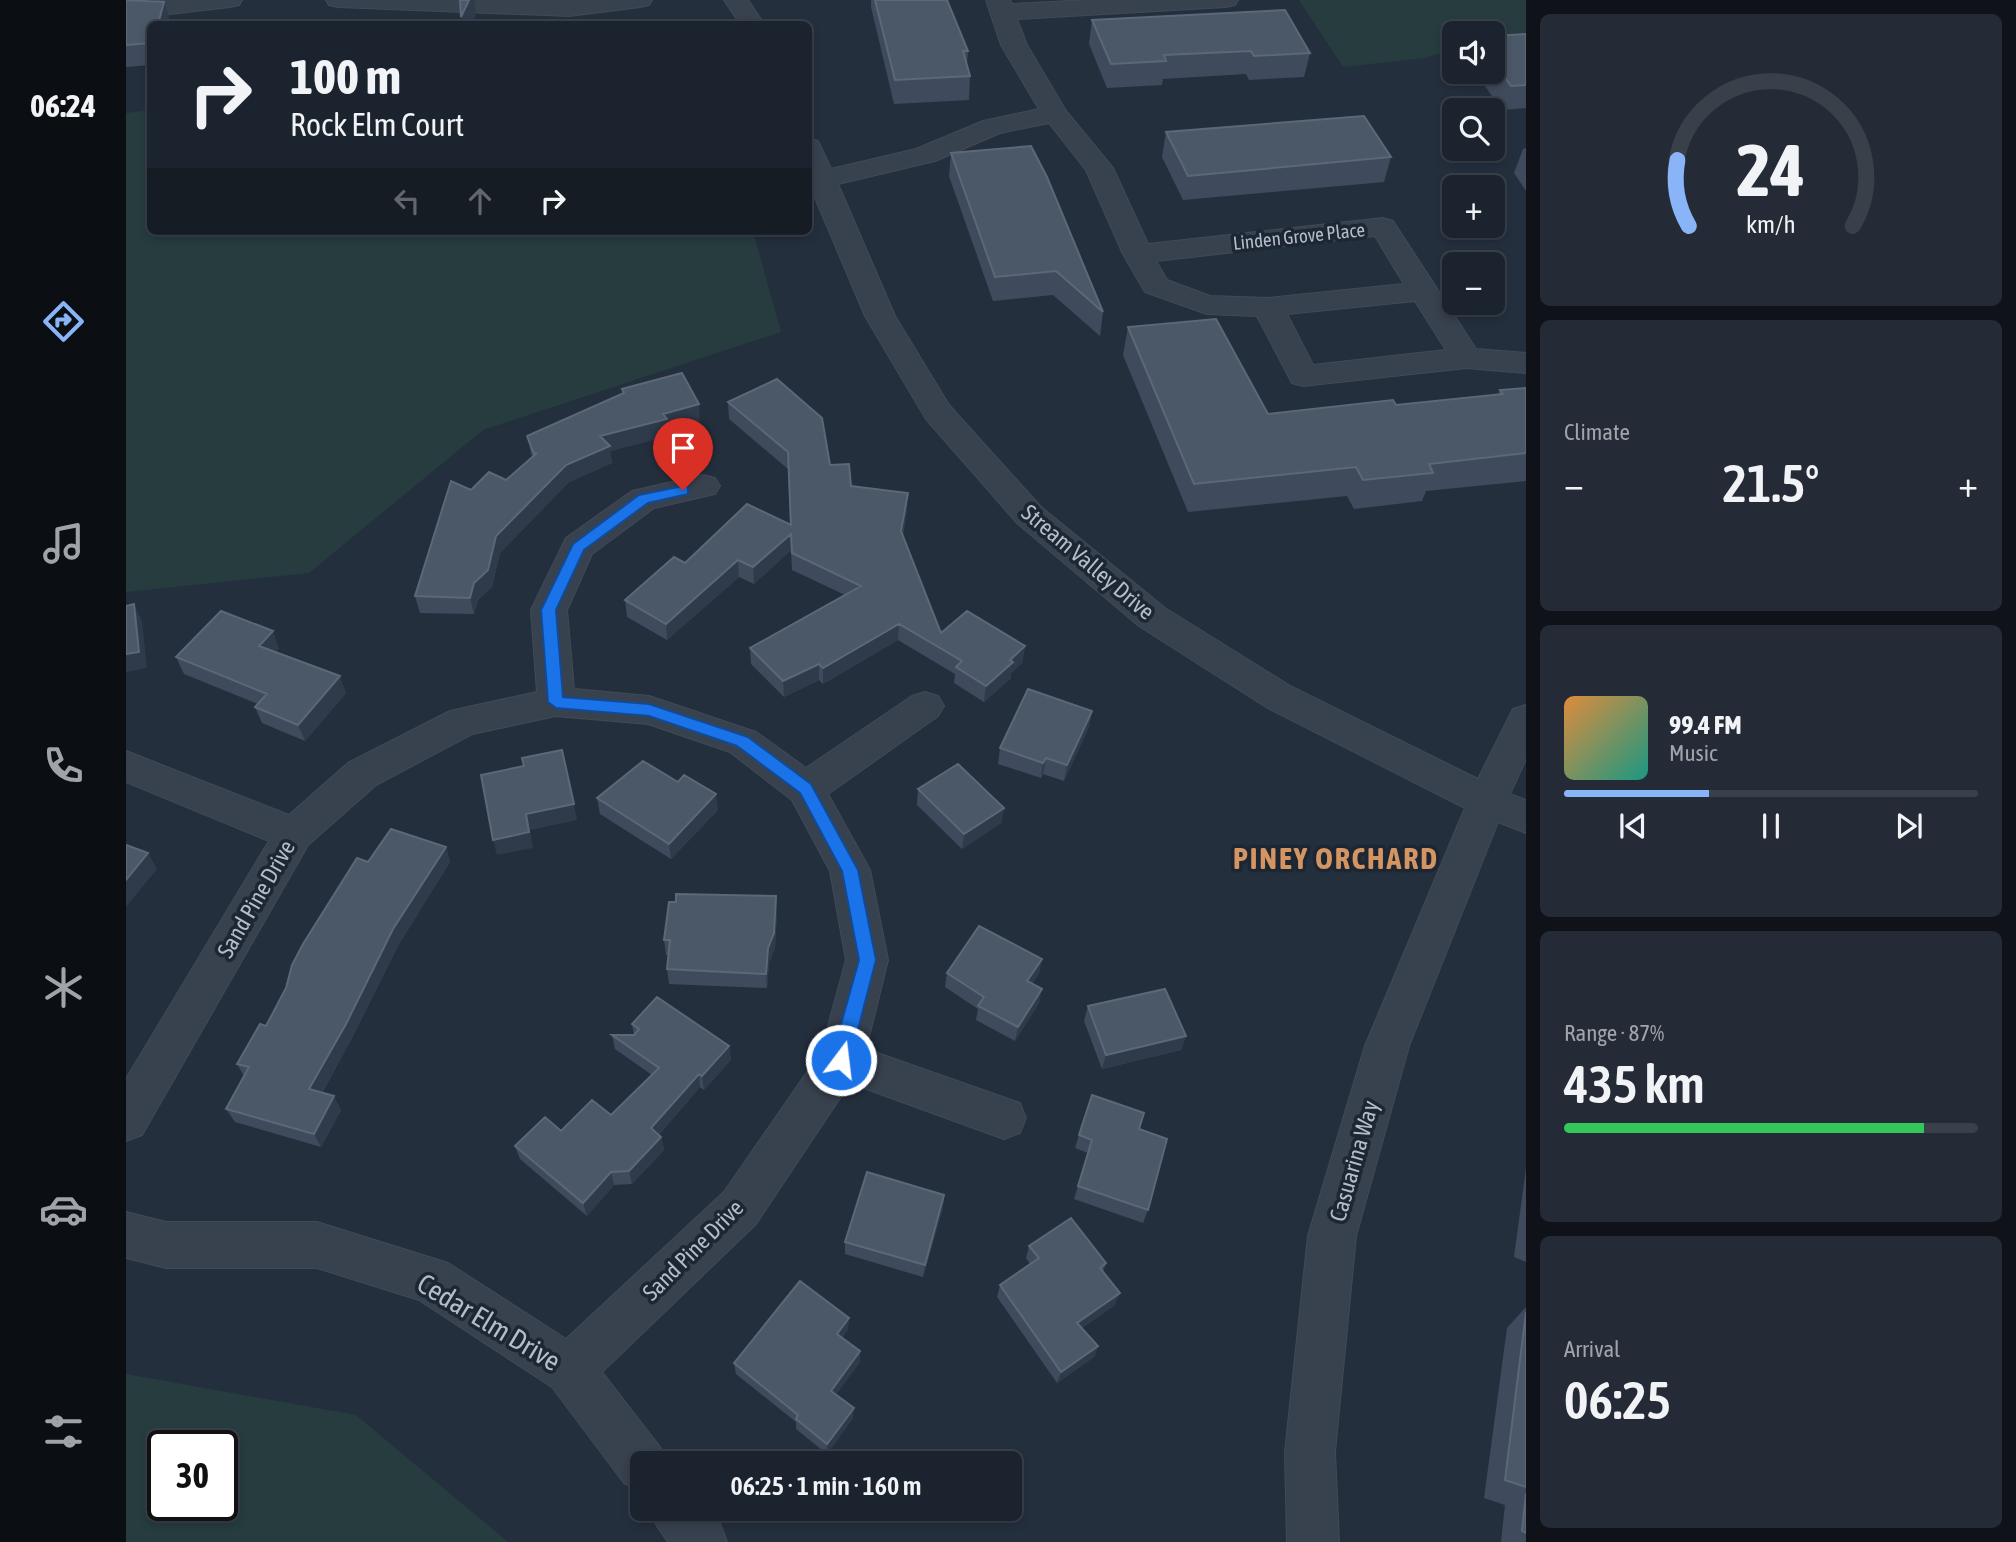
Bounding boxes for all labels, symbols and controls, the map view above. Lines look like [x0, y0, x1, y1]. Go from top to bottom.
map controls [1442, 21, 1505, 315]
button: sound [1442, 21, 1505, 84]
text: 100 m [290, 48, 401, 104]
icon: right [175, 49, 266, 140]
text: 06:24 [30, 87, 96, 124]
button: search [1442, 98, 1505, 161]
text: Rock Elm Court [290, 106, 464, 143]
text: 24 [1737, 128, 1805, 211]
button: + [1442, 175, 1505, 238]
icon: left [388, 182, 426, 220]
icon: ahead [461, 182, 499, 220]
icon: right [534, 182, 572, 220]
text: km/h [1746, 210, 1796, 238]
street label: Linden Grove Place [1232, 218, 1366, 254]
button: − [1442, 252, 1505, 315]
icon: directions [39, 297, 88, 346]
pin [653, 418, 713, 490]
text: Climate [1564, 419, 1630, 445]
icon: arrive [664, 429, 702, 467]
text: 21.5° [1723, 453, 1819, 513]
text: − [1564, 462, 1584, 505]
text: + [1958, 462, 1978, 505]
street label: Stream Valley Drive [1017, 499, 1159, 625]
icon: music [39, 519, 88, 568]
text: 99.4 FM [1669, 710, 1742, 740]
text: Music [1669, 740, 1717, 766]
icon: phone [39, 741, 88, 790]
icon: previous [1614, 807, 1652, 845]
icon: pause [1752, 807, 1790, 845]
icon: next [1890, 807, 1928, 845]
street label: Sand Pine Drive [212, 836, 300, 962]
district label: PINEY ORCHARD [1233, 841, 1439, 875]
icon: climate [39, 963, 88, 1012]
text: Range · 87% [1564, 1020, 1664, 1046]
position arrow [804, 1023, 878, 1097]
text: 435 km [1564, 1054, 1705, 1114]
street label: Casuarina Way [1324, 1098, 1384, 1224]
icon: car [39, 1185, 88, 1234]
street label: Sand Pine Drive [637, 1194, 749, 1306]
street label: Cedar Elm Drive [412, 1267, 566, 1377]
text: Arrival [1564, 1336, 1620, 1362]
text: 06:25 [1564, 1370, 1671, 1430]
icon: filters [39, 1407, 88, 1456]
speed limit sign: 30 [147, 1430, 238, 1521]
text: 06:25 · 1 min · 160 m [731, 1471, 921, 1501]

